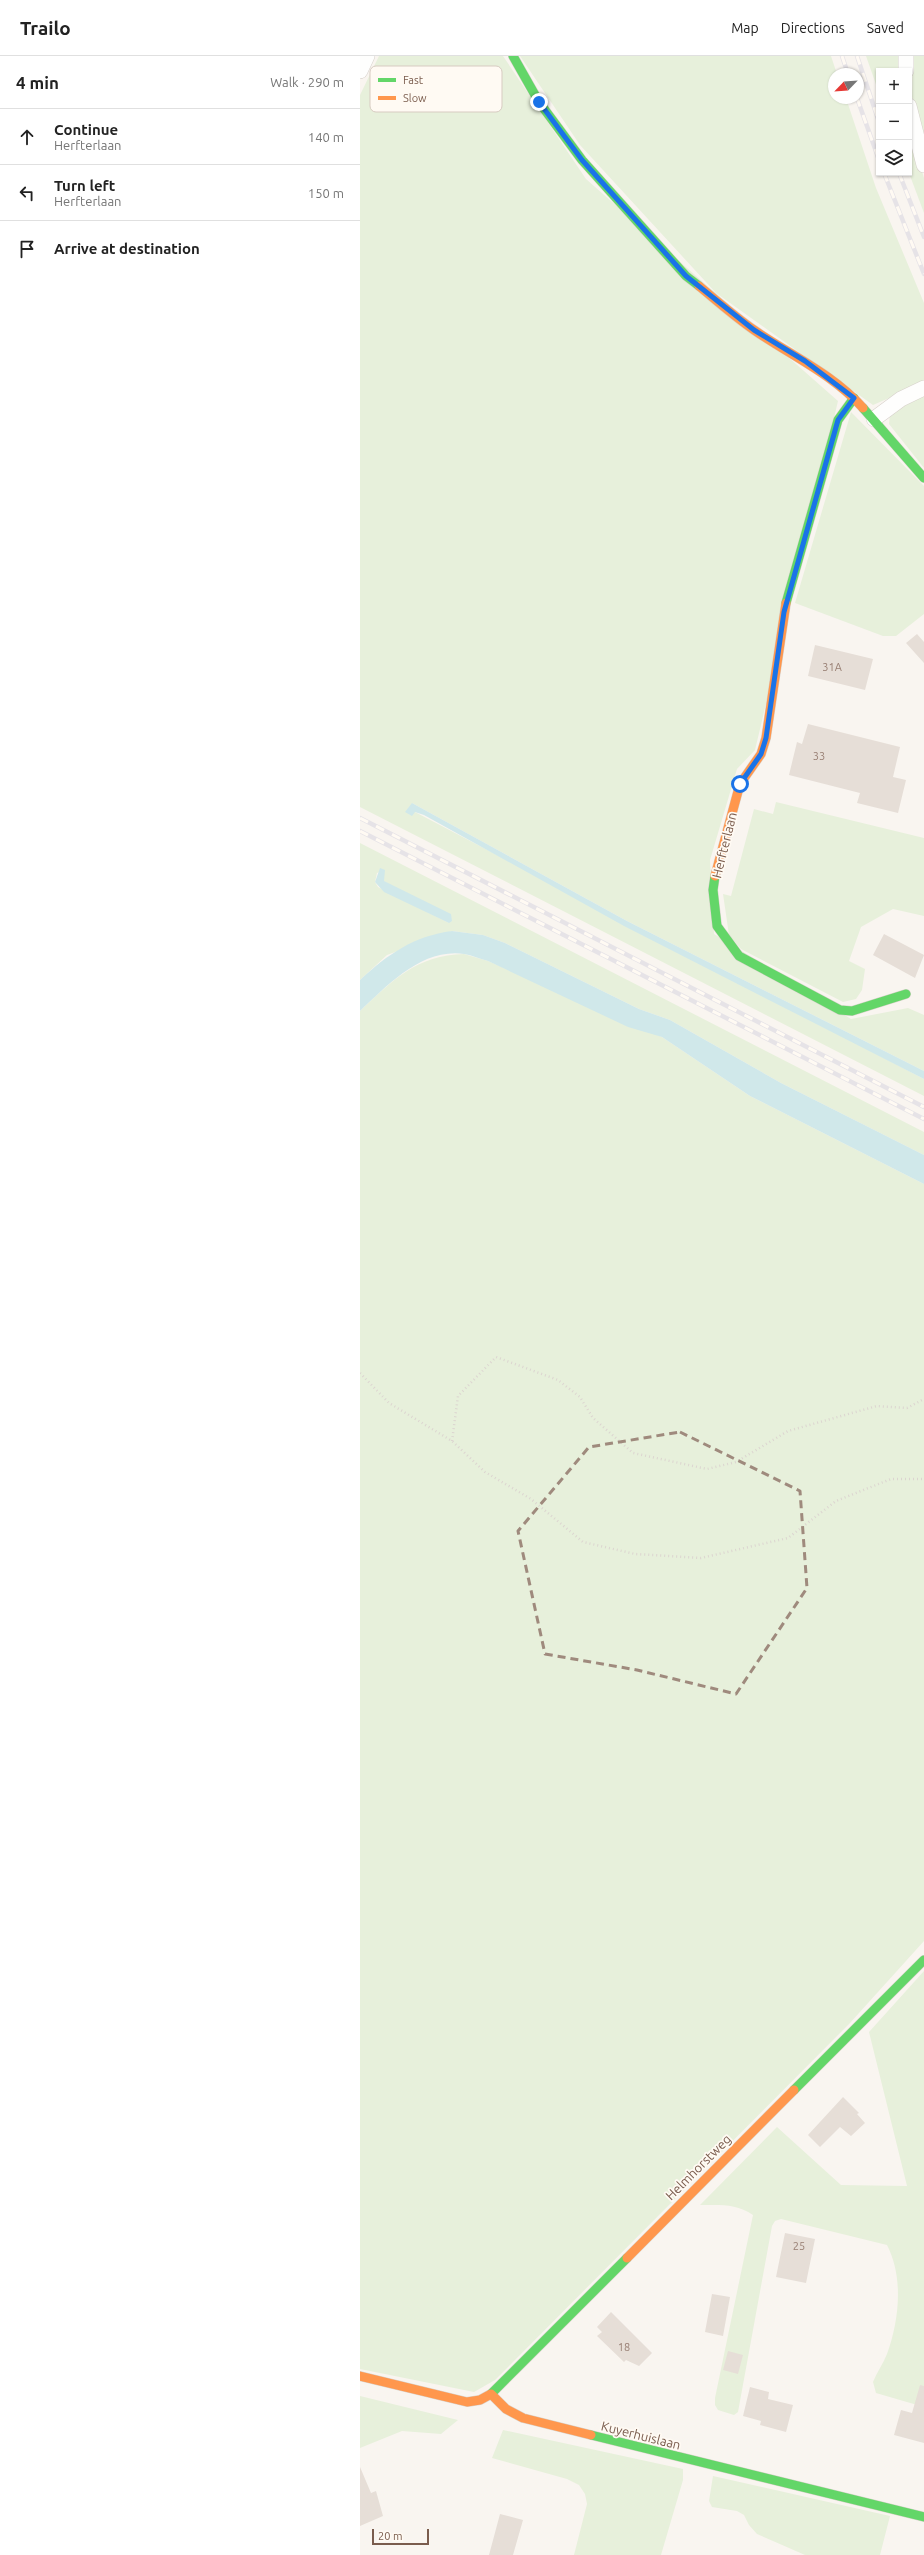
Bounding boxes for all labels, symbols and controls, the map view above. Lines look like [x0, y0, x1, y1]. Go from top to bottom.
text: Trailo [20, 17, 71, 39]
text: Map [731, 20, 759, 36]
text: Directions [781, 20, 845, 36]
text: Saved [867, 20, 904, 36]
legend [370, 66, 502, 112]
north arrow [828, 68, 864, 104]
map controls [876, 68, 912, 176]
button: + [876, 68, 912, 104]
text: 4 min [16, 73, 59, 92]
text: Fast [403, 74, 424, 86]
text: Walk · 290 m [270, 75, 344, 89]
text: Slow [403, 92, 427, 104]
route end [530, 93, 548, 111]
button: − [876, 104, 912, 140]
text: Continue [54, 121, 118, 138]
icon: ahead [16, 126, 38, 148]
text: 140 m [308, 130, 344, 144]
text: Herfterlaan [54, 138, 122, 152]
button: layers [876, 140, 912, 176]
text: Turn left [54, 177, 115, 194]
icon: left [16, 182, 38, 204]
text: 150 m [308, 186, 344, 200]
text: Herfterlaan [54, 194, 122, 208]
icon: arrive [16, 238, 38, 260]
text: Arrive at destination [54, 240, 200, 257]
house number: 31A [822, 661, 843, 673]
house number: 33 [813, 750, 825, 762]
route start [731, 775, 749, 793]
street label: Herfterlaan [709, 811, 739, 879]
street label: Helmhorstweg [663, 2132, 733, 2202]
house number: 25 [793, 2240, 805, 2252]
house number: 18 [618, 2341, 630, 2353]
street label: Kuyerhuislaan [600, 2418, 682, 2452]
scale bar [372, 2527, 429, 2546]
text: 20 m [378, 2530, 402, 2542]

